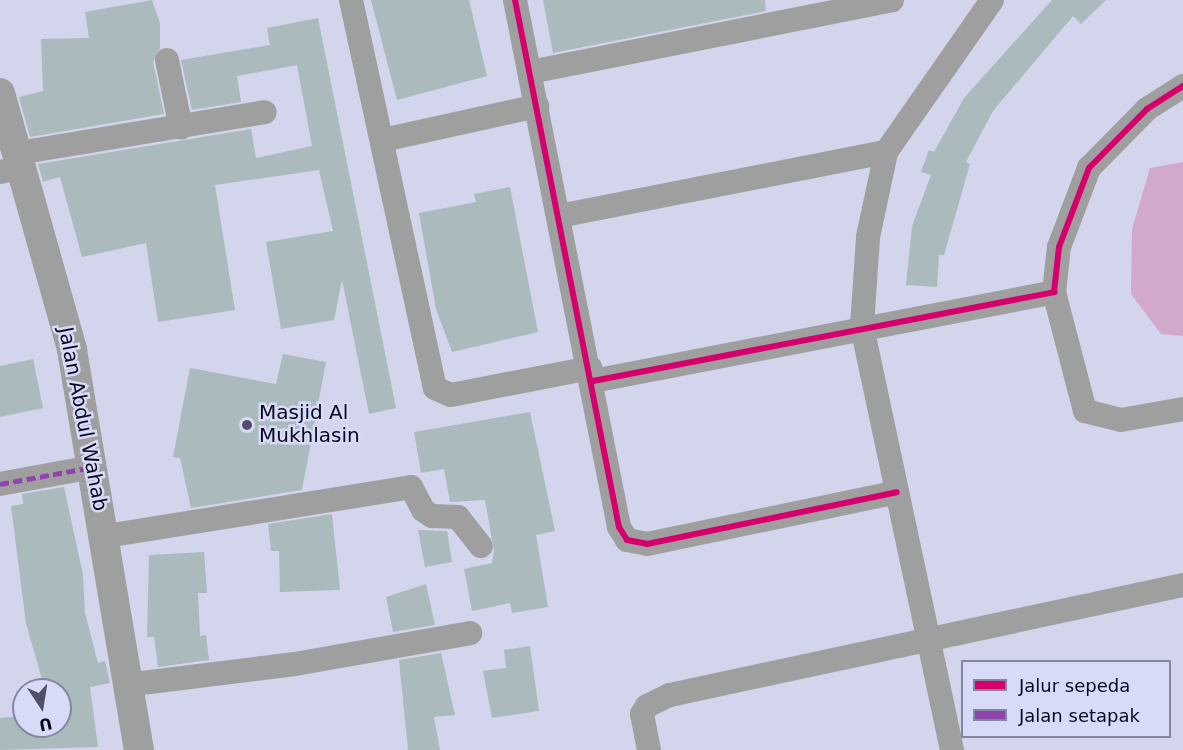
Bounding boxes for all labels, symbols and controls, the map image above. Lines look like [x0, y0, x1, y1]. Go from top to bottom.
street label: Jalan Abdul Wahab [53, 325, 113, 513]
place label: Masjid Al Mukhlasin [259, 401, 360, 448]
marker: Masjid Al Mukhlasin [240, 418, 254, 432]
legend [961, 660, 1171, 738]
text: Jalur sepeda [1019, 675, 1130, 696]
north arrow [12, 678, 72, 738]
text: Jalan setapak [1019, 705, 1140, 726]
text: U [37, 713, 54, 735]

